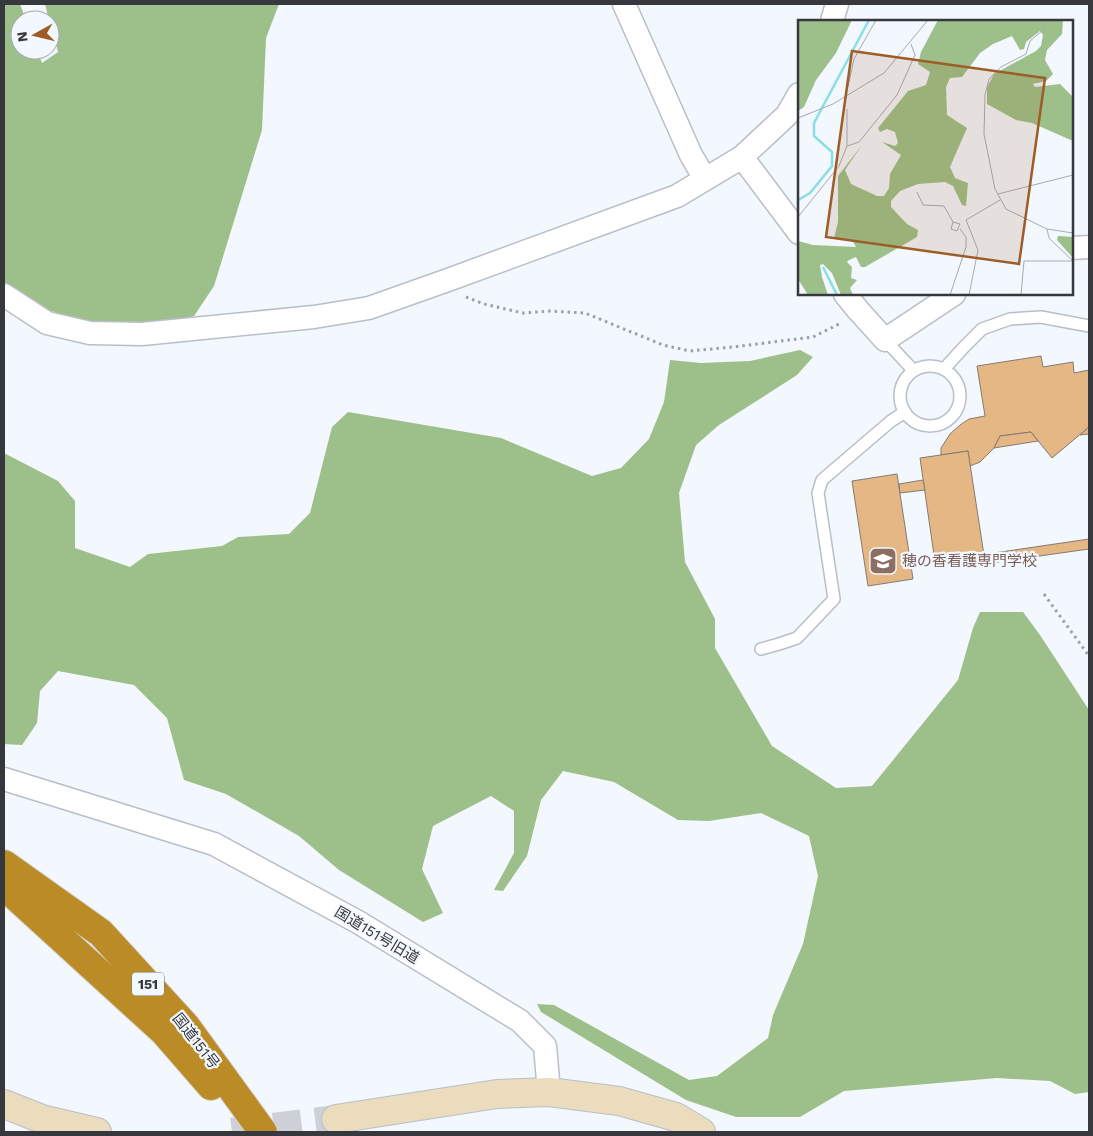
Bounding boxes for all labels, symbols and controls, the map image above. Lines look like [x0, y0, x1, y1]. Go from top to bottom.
north arrow [10, 10, 60, 60]
inset map [798, 20, 1073, 295]
text: N [13, 31, 31, 43]
school or university icon: 穂の香看護専門学校 [868, 546, 898, 576]
place label: 穂の香看護専門学校 [902, 552, 1037, 570]
street label: 国道151号旧道 [331, 903, 423, 967]
road number: 151 [132, 972, 164, 996]
street label: 国道151号 [169, 1010, 223, 1072]

